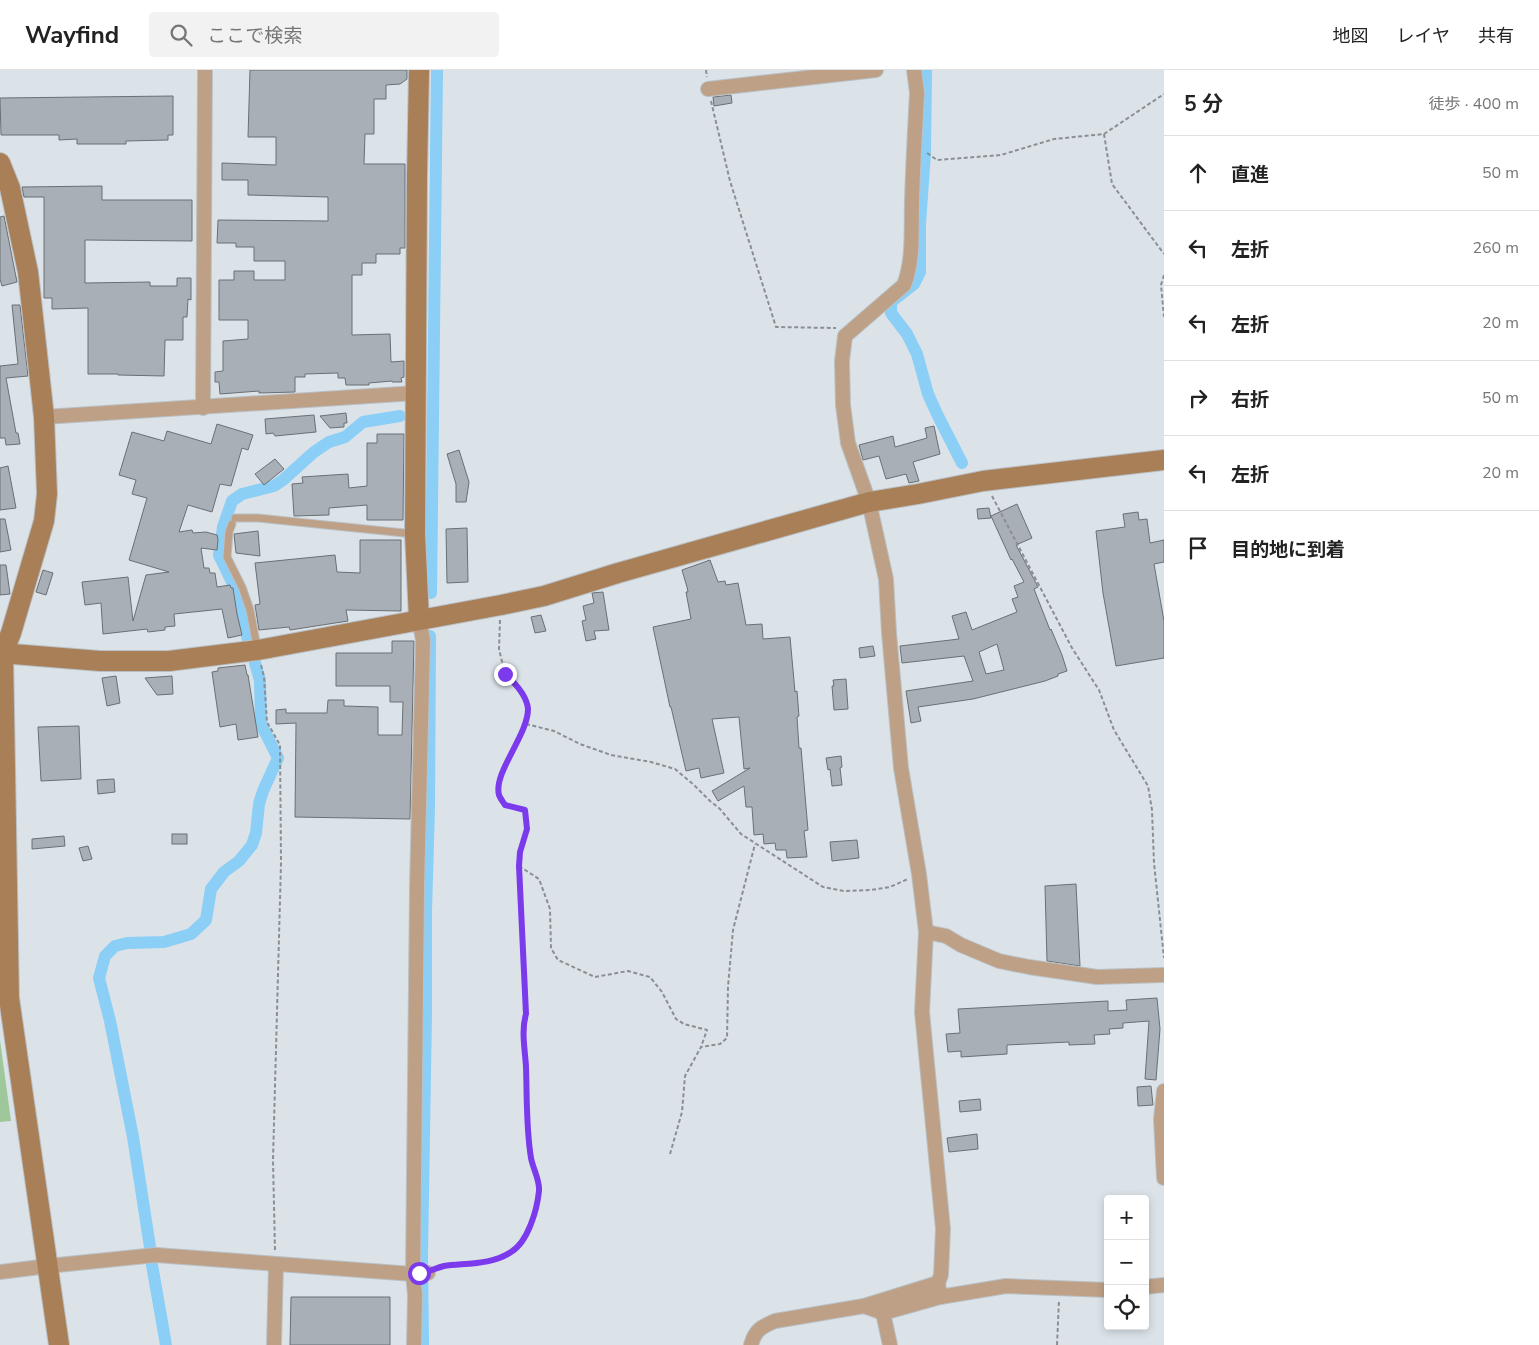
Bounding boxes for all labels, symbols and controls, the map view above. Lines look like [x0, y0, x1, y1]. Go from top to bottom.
search box [149, 12, 499, 57]
text: Wayfind [25, 19, 119, 51]
icon: search [167, 21, 195, 49]
text: ここで検索 [207, 23, 302, 49]
text: 地図 [1333, 24, 1369, 48]
text: レイヤ [1397, 24, 1450, 48]
text: 共有 [1478, 24, 1514, 48]
text: 5 分 [1184, 90, 1223, 118]
text: 徒歩 · 400 m [1429, 93, 1519, 115]
icon: ahead [1184, 159, 1212, 187]
text: 直進 [1231, 162, 1269, 188]
text: 50 m [1482, 162, 1519, 184]
icon: left [1184, 234, 1212, 262]
text: 左折 [1231, 237, 1269, 263]
text: 260 m [1472, 237, 1519, 259]
icon: left [1184, 309, 1212, 337]
text: 左折 [1231, 312, 1269, 338]
text: 20 m [1482, 312, 1519, 334]
icon: right [1184, 384, 1212, 412]
text: 右折 [1231, 387, 1269, 413]
text: 50 m [1482, 387, 1519, 409]
icon: left [1184, 459, 1212, 487]
text: 左折 [1231, 462, 1269, 488]
text: 20 m [1482, 462, 1519, 484]
icon: arrive [1184, 534, 1212, 562]
text: 目的地に到着 [1231, 537, 1345, 563]
route end [494, 663, 517, 686]
map controls [1104, 1195, 1149, 1330]
button: + [1104, 1195, 1149, 1240]
button: − [1104, 1240, 1149, 1285]
route start [408, 1262, 431, 1285]
button: locate [1104, 1285, 1149, 1330]

